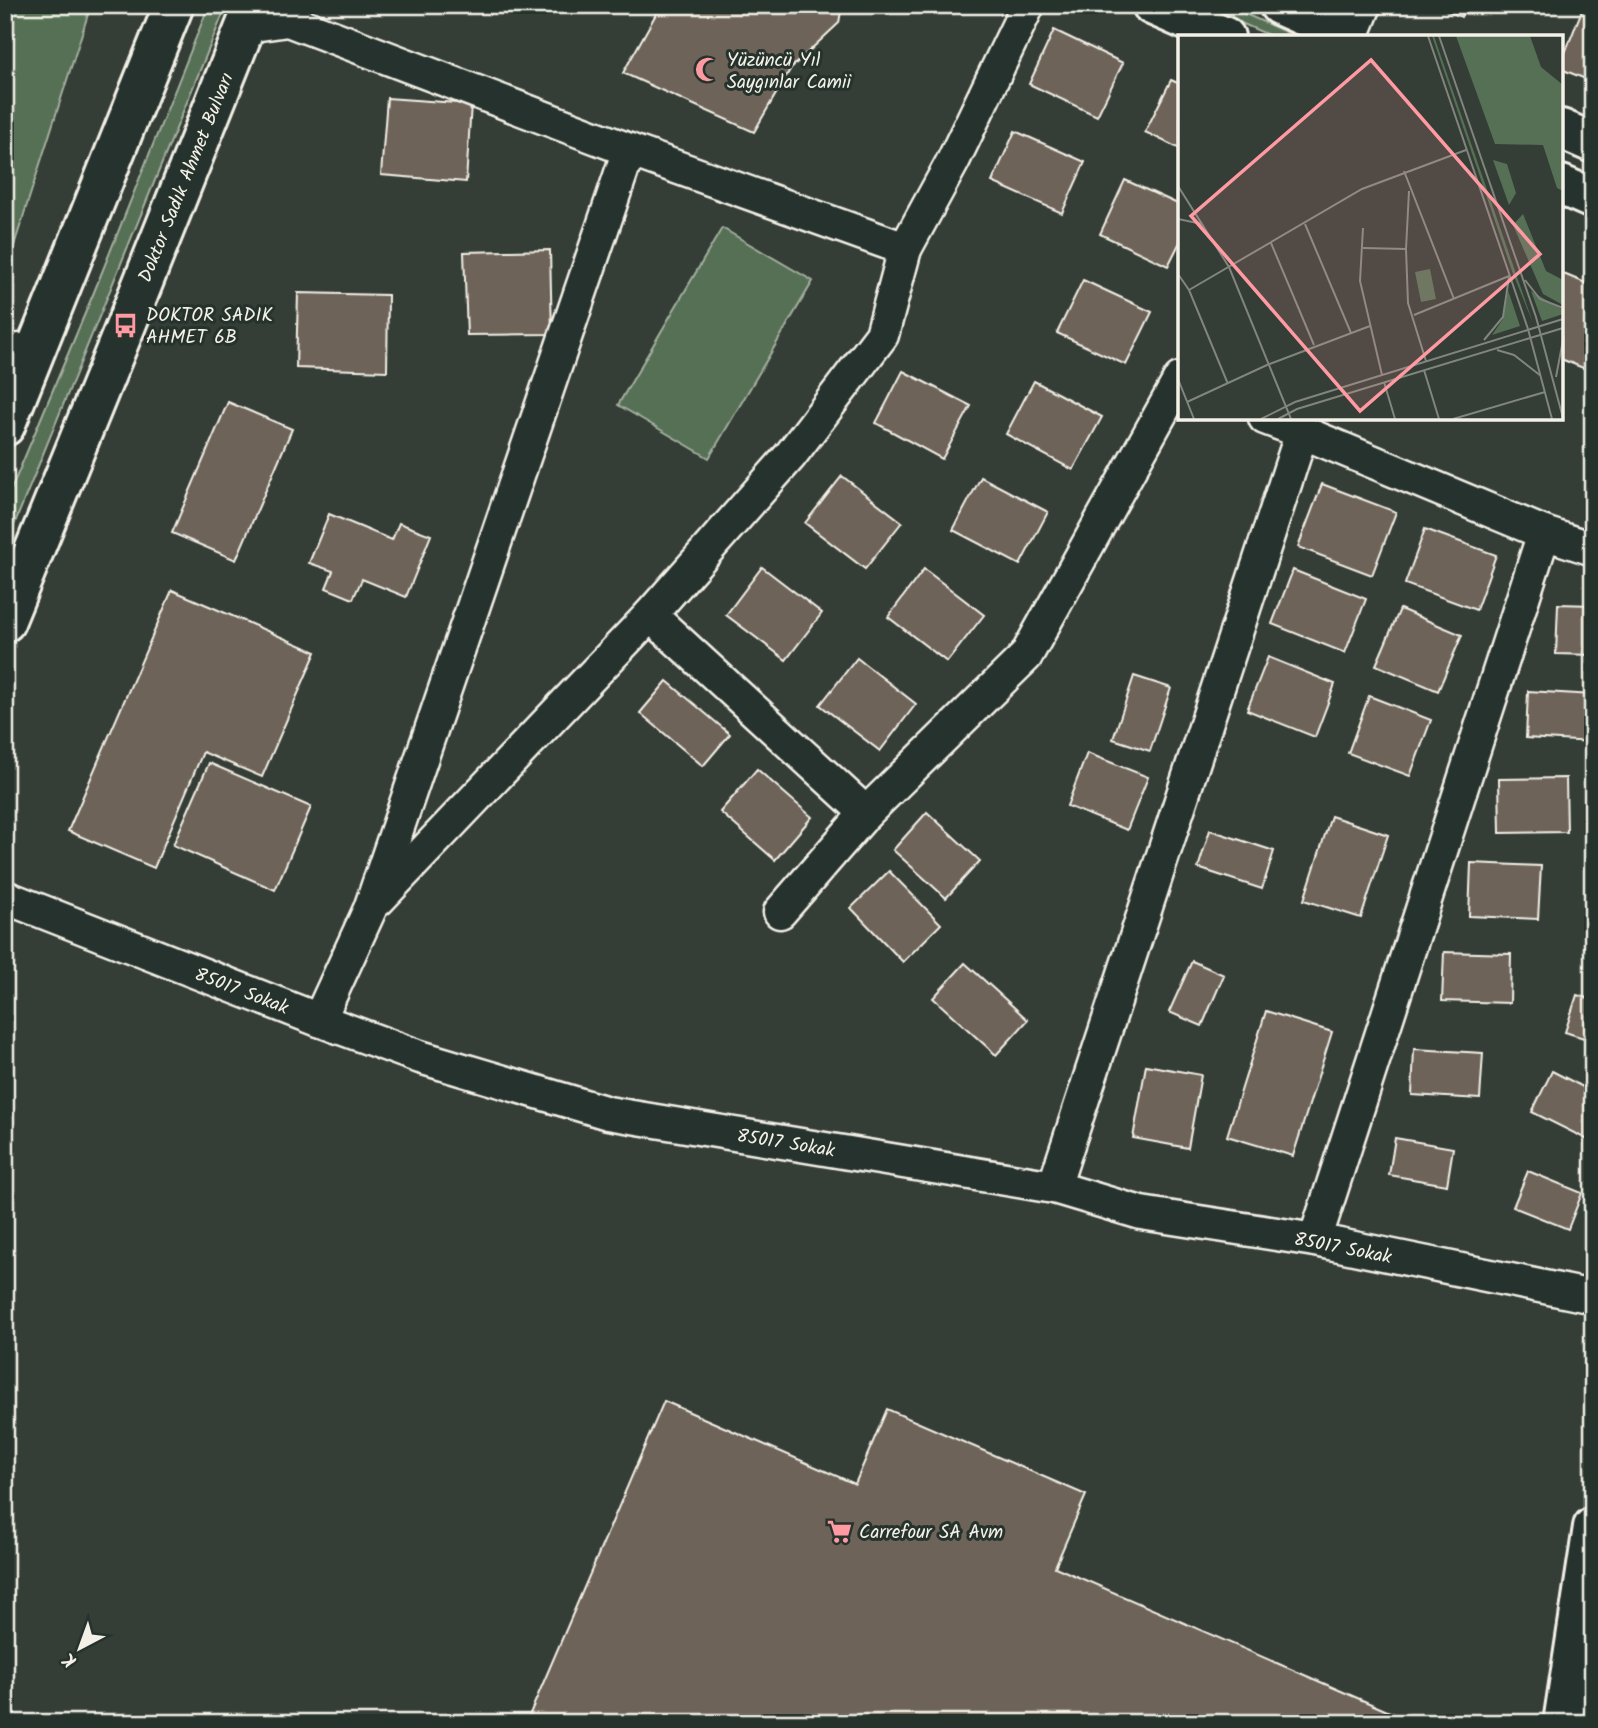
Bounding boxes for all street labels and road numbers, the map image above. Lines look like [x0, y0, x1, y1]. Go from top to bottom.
street label: Doktor Sadık Ahmet Bulvarı [131, 68, 243, 287]
street label: 85017 Sokak [190, 960, 293, 1024]
street label: 85017 Sokak [734, 1121, 837, 1167]
street label: 85017 Sokak [1291, 1225, 1394, 1273]

